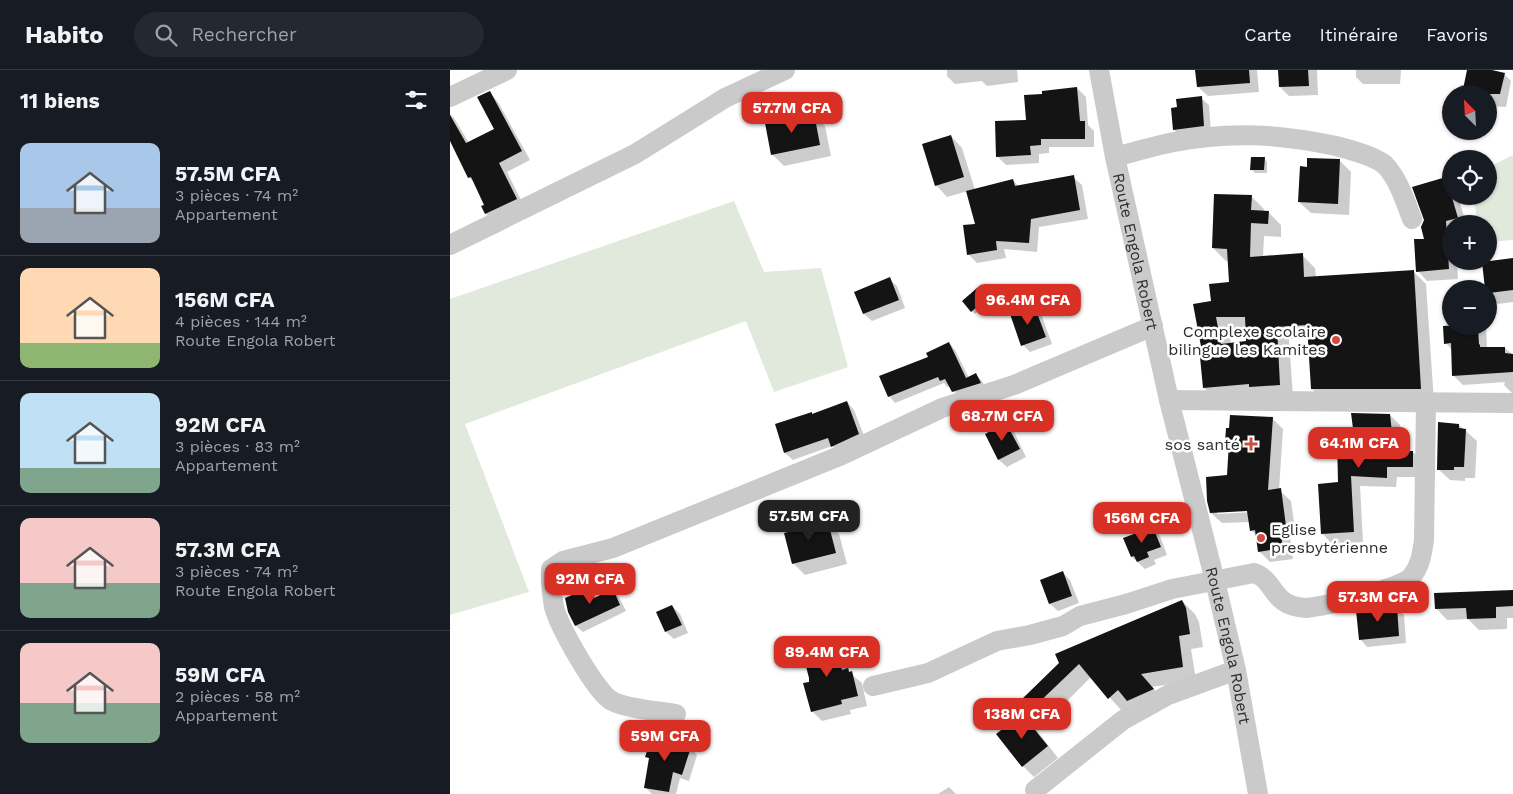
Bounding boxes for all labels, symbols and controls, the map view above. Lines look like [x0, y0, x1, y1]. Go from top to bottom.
search box [134, 12, 484, 57]
text: Habito [25, 21, 104, 49]
icon: search [152, 21, 180, 49]
text: Rechercher [192, 23, 297, 46]
text: Carte [1244, 24, 1292, 45]
text: Itinéraire [1320, 24, 1398, 45]
text: Favoris [1426, 24, 1488, 45]
north arrow [1442, 85, 1498, 140]
map controls [1442, 85, 1497, 335]
icon: filters [402, 86, 430, 114]
text: 11 biens [20, 88, 100, 113]
pin: 57.7M CFA [735, 92, 849, 134]
text: 57.7M CFA [753, 98, 831, 117]
button: locate [1442, 150, 1497, 205]
text: 57.5M CFA [175, 161, 280, 186]
icon: home [60, 163, 120, 223]
street label: Route Engola Robert [1109, 171, 1163, 332]
text: 3 pièces · 74 m² [175, 186, 298, 205]
text: Appartement [175, 205, 278, 224]
button: + [1442, 215, 1497, 270]
button: − [1442, 280, 1497, 335]
pin: 96.4M CFA [971, 284, 1085, 326]
text: 156M CFA [175, 287, 274, 312]
icon: home [60, 288, 120, 348]
text: 96.4M CFA [986, 290, 1070, 309]
text: 4 pièces · 144 m² [175, 312, 307, 331]
place label: Complexe scolaire bilingue les Kamites [1168, 322, 1326, 359]
text: Route Engola Robert [175, 331, 335, 350]
marker: Complexe scolaire bilingue les Kamites [1330, 334, 1342, 346]
pin: 68.7M CFA [945, 400, 1059, 442]
text: 68.7M CFA [961, 406, 1043, 425]
text: 92M CFA [175, 412, 266, 437]
icon: home [60, 413, 120, 473]
pin: 64.1M CFA [1302, 426, 1416, 469]
text: 64.1M CFA [1319, 433, 1399, 452]
place label: sos santé [1165, 435, 1240, 454]
text: 3 pièces · 83 m² [175, 437, 300, 456]
marker: sos santé [1244, 437, 1258, 451]
text: Appartement [175, 456, 278, 475]
pin: 57.5M CFA [752, 500, 866, 542]
pin: 156M CFA [1090, 502, 1194, 544]
text: 57.5M CFA [769, 506, 849, 525]
text: 156M CFA [1104, 508, 1180, 527]
place label: Eglise presbytérienne [1271, 520, 1388, 557]
marker: Eglise presbytérienne [1255, 532, 1267, 544]
text: 57.3M CFA [175, 537, 281, 562]
icon: home [60, 538, 120, 598]
text: 3 pièces · 74 m² [175, 562, 298, 581]
pin: 92M CFA [544, 562, 636, 605]
street label: Route Engola Robert [1202, 565, 1255, 726]
text: 92M CFA [555, 569, 625, 588]
pin: 57.3M CFA [1321, 580, 1435, 623]
text: Route Engola Robert [175, 581, 335, 600]
text: 57.3M CFA [1338, 587, 1418, 606]
pin: 89.4M CFA [770, 636, 884, 678]
text: 89.4M CFA [785, 642, 869, 661]
text: 59M CFA [175, 662, 265, 687]
icon: home [60, 663, 120, 723]
text: 2 pièces · 58 m² [175, 687, 300, 706]
pin: 138M CFA [970, 698, 1074, 740]
text: 138M CFA [984, 704, 1060, 723]
text: Appartement [175, 706, 278, 725]
pin: 59M CFA [619, 720, 711, 762]
text: 59M CFA [631, 726, 699, 745]

